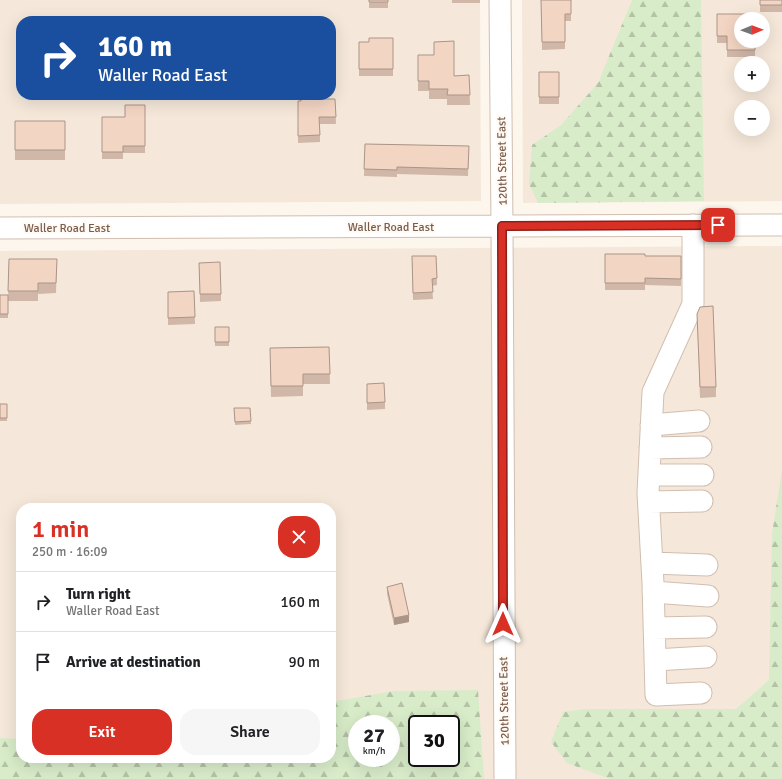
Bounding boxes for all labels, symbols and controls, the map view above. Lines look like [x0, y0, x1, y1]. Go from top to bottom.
north arrow [734, 12, 770, 48]
map controls [734, 12, 770, 136]
text: 160 m [98, 30, 172, 64]
icon: right [32, 32, 84, 84]
button: + [734, 56, 770, 92]
text: Waller Road East [98, 64, 227, 86]
button: − [734, 100, 770, 136]
street label: 120th Street East [494, 116, 511, 206]
pin [701, 208, 735, 242]
icon: arrive [707, 214, 729, 236]
street label: Waller Road East [348, 220, 434, 235]
street label: Waller Road East [24, 221, 110, 236]
text: 1 min [32, 514, 89, 544]
button: close [278, 516, 320, 558]
text: 250 m · 16:09 [32, 544, 108, 560]
text: Turn right [66, 585, 131, 603]
icon: right [32, 591, 54, 613]
text: 160 m [280, 593, 320, 611]
text: Waller Road East [66, 603, 159, 619]
position arrow [482, 603, 524, 645]
icon: arrive [32, 651, 54, 673]
text: Arrive at destination [66, 653, 201, 671]
text: 90 m [289, 653, 320, 671]
street label: 120th Street East [496, 656, 513, 746]
button: Exit [32, 709, 172, 755]
button: Share [180, 709, 320, 755]
speed limit sign: 30 [408, 715, 460, 767]
text: 27 [363, 723, 385, 748]
text: km/h [363, 745, 385, 757]

